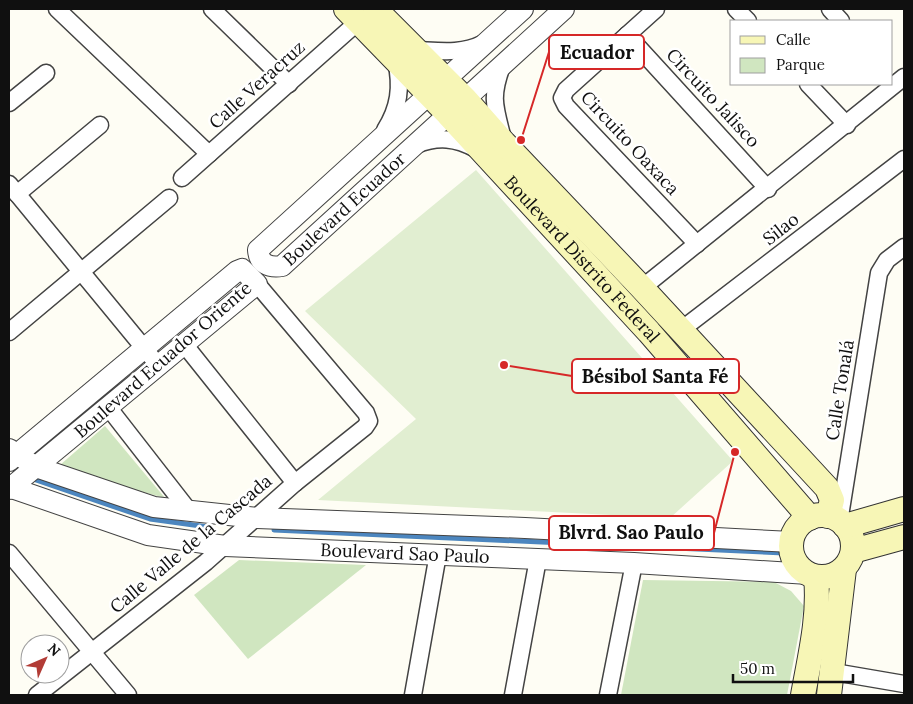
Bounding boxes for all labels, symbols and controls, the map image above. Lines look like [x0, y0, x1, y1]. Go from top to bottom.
legend [730, 20, 893, 85]
text: Calle [776, 30, 811, 49]
callout: Ecuador [549, 35, 644, 69]
street label: Calle Veracruz [204, 36, 309, 134]
text: Ecuador [560, 40, 634, 64]
street label: Circuito Jalisco [662, 43, 765, 152]
text: Parque [776, 55, 825, 74]
street label: Circuito Oaxaca [576, 86, 685, 200]
street label: Boulevard Ecuador [278, 147, 410, 271]
street label: Boulevard Distrito Federal [500, 171, 665, 347]
street label: Silao [758, 207, 803, 250]
street label: Boulevard Ecuador Oriente [69, 276, 256, 443]
street label: Calle Tonalá [820, 338, 859, 442]
callout: Bésibol Santa Fé [572, 359, 739, 393]
text: Bésibol Santa Fé [581, 364, 729, 388]
street label: Calle Valle de la Cascada [105, 469, 276, 618]
callout: Blvrd. Sao Paulo [549, 516, 714, 550]
text: Blvrd. Sao Paulo [558, 520, 704, 544]
street label: Boulevard Sao Paulo [320, 538, 490, 568]
north arrow [20, 634, 70, 684]
text: N [44, 640, 65, 660]
scale bar [733, 652, 853, 684]
text: 50 m [740, 659, 775, 678]

